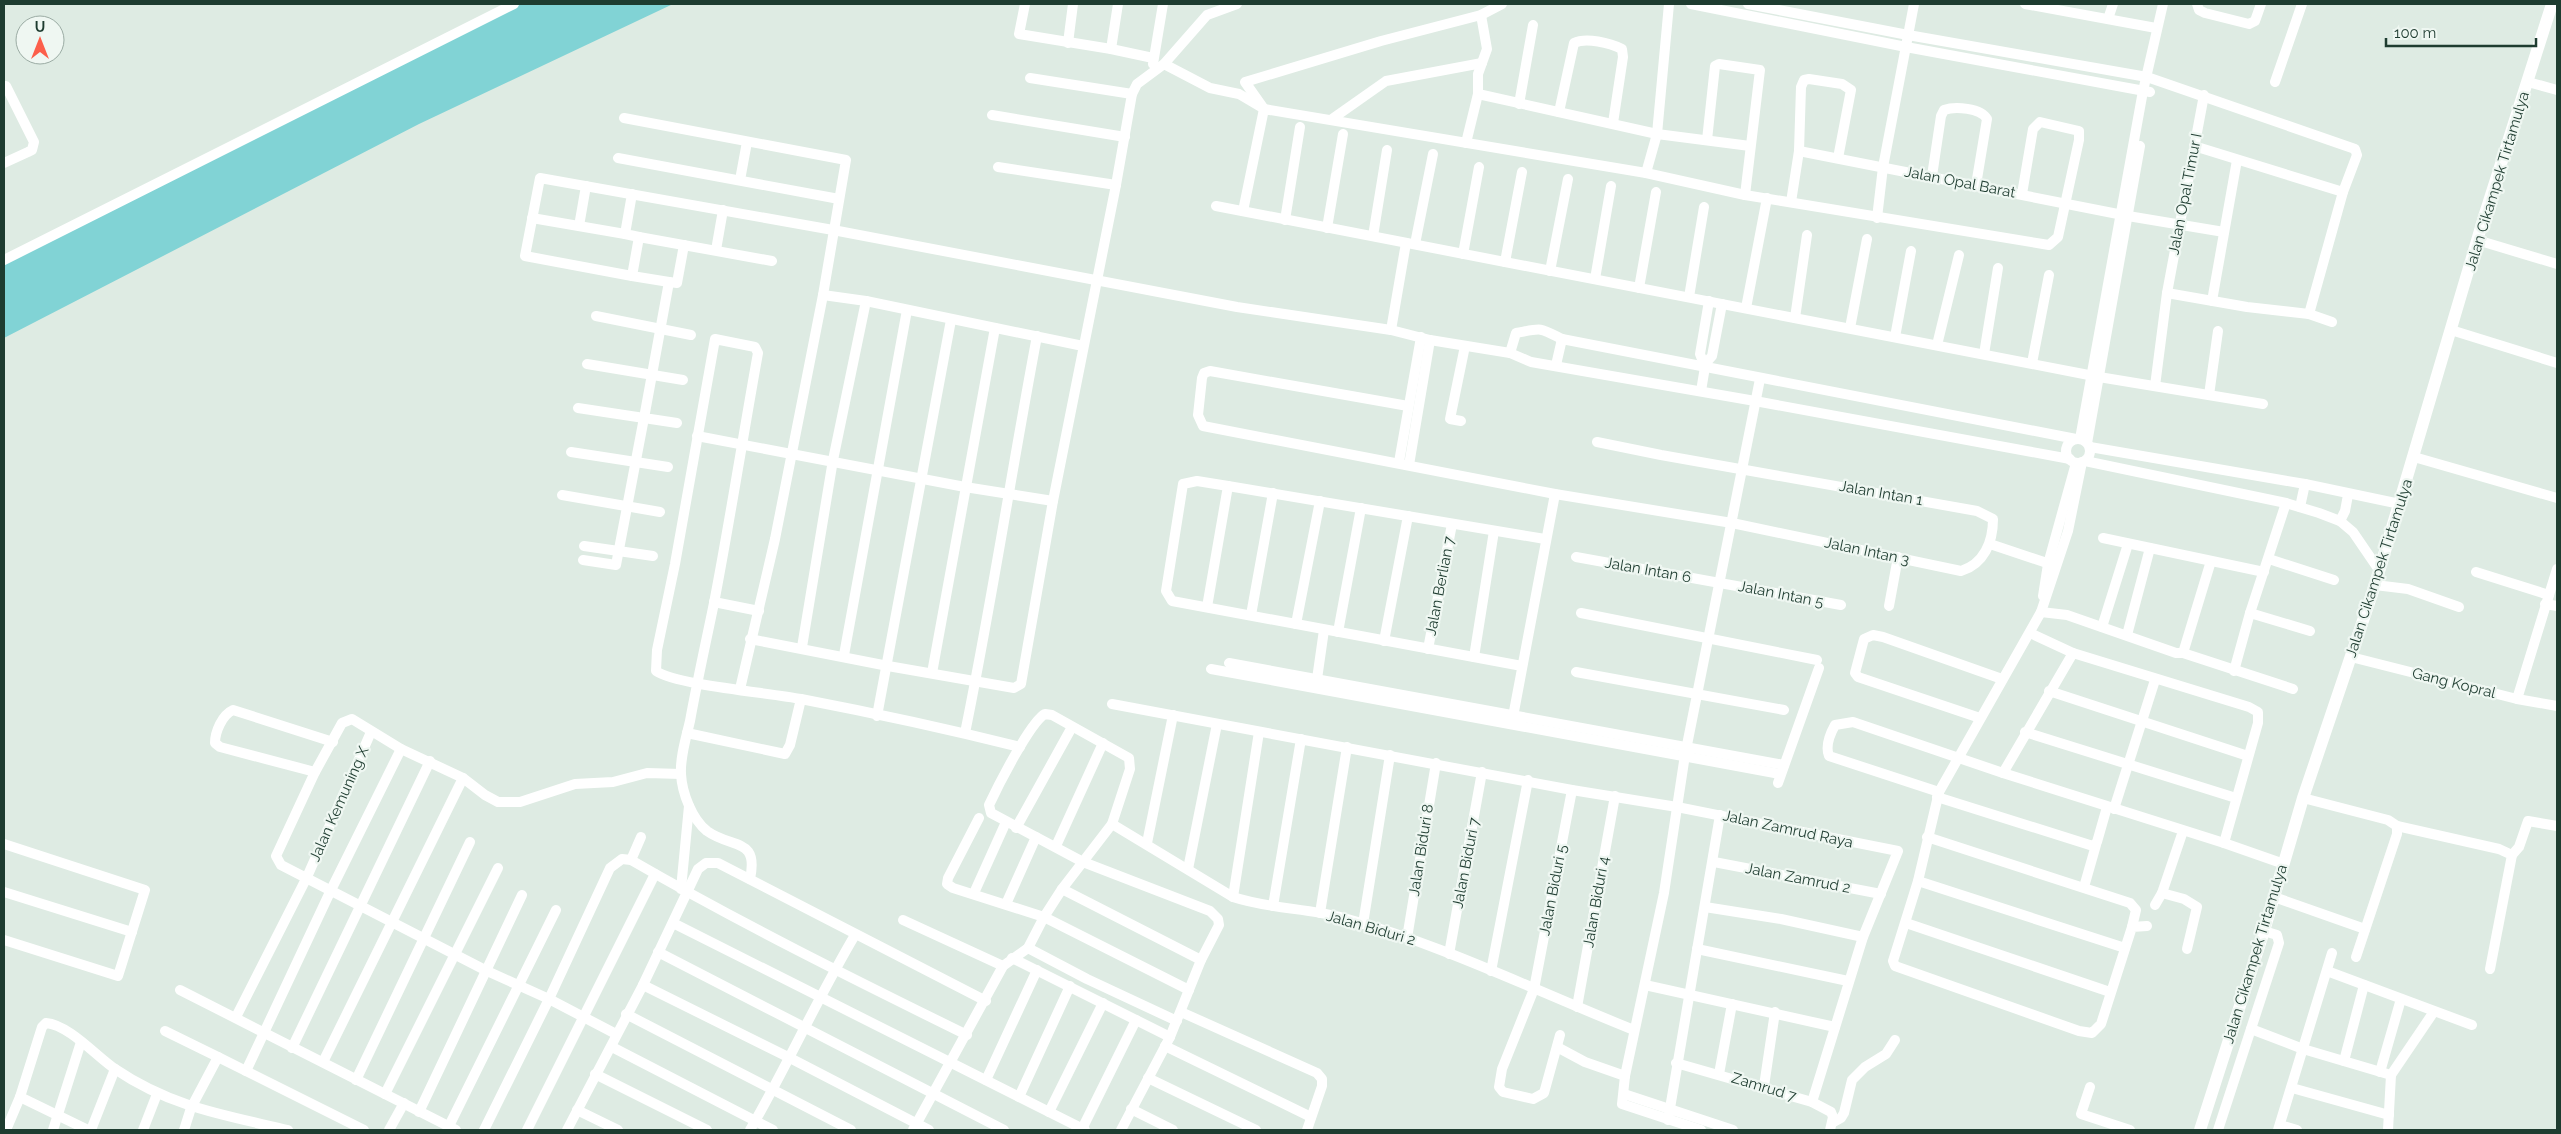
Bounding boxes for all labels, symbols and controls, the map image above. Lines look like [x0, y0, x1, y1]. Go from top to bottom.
north arrow [15, 15, 65, 65]
scale bar [2386, 15, 2536, 47]
text: U [35, 19, 45, 35]
text: 100 m [2394, 24, 2436, 42]
street label: Jalan Cikampek Tirtamulya [2461, 89, 2533, 273]
street label: Jalan Opal Timur I [2164, 132, 2206, 256]
street label: Jalan Opal Barat [1903, 162, 2017, 202]
street label: Jalan Intan 1 [1838, 477, 1925, 509]
street label: Jalan Cikampek Tirtamulya [2342, 477, 2416, 659]
street label: Jalan Intan 3 [1823, 533, 1911, 569]
street label: Jalan Berlian 7 [1422, 535, 1458, 637]
street label: Jalan Intan 6 [1603, 554, 1693, 586]
street label: Jalan Intan 5 [1737, 577, 1825, 611]
street label: Gang Kopral [2410, 664, 2499, 702]
street label: Jalan Kemuning X [306, 743, 373, 864]
street label: Jalan Biduri 8 [1405, 803, 1437, 897]
street label: Jalan Zamrud Raya [1721, 806, 1855, 852]
street label: Jalan Biduri 7 [1448, 816, 1484, 910]
street label: Jalan Biduri 5 [1535, 843, 1571, 937]
street label: Jalan Biduri 4 [1579, 855, 1613, 949]
street label: Jalan Zamrud 2 [1744, 859, 1852, 897]
street label: Jalan Cikampek Tirtamulya [2219, 862, 2291, 1046]
street label: Jalan Biduri 2 [1324, 907, 1418, 949]
street label: Zamrud 7 [1729, 1069, 1799, 1105]

